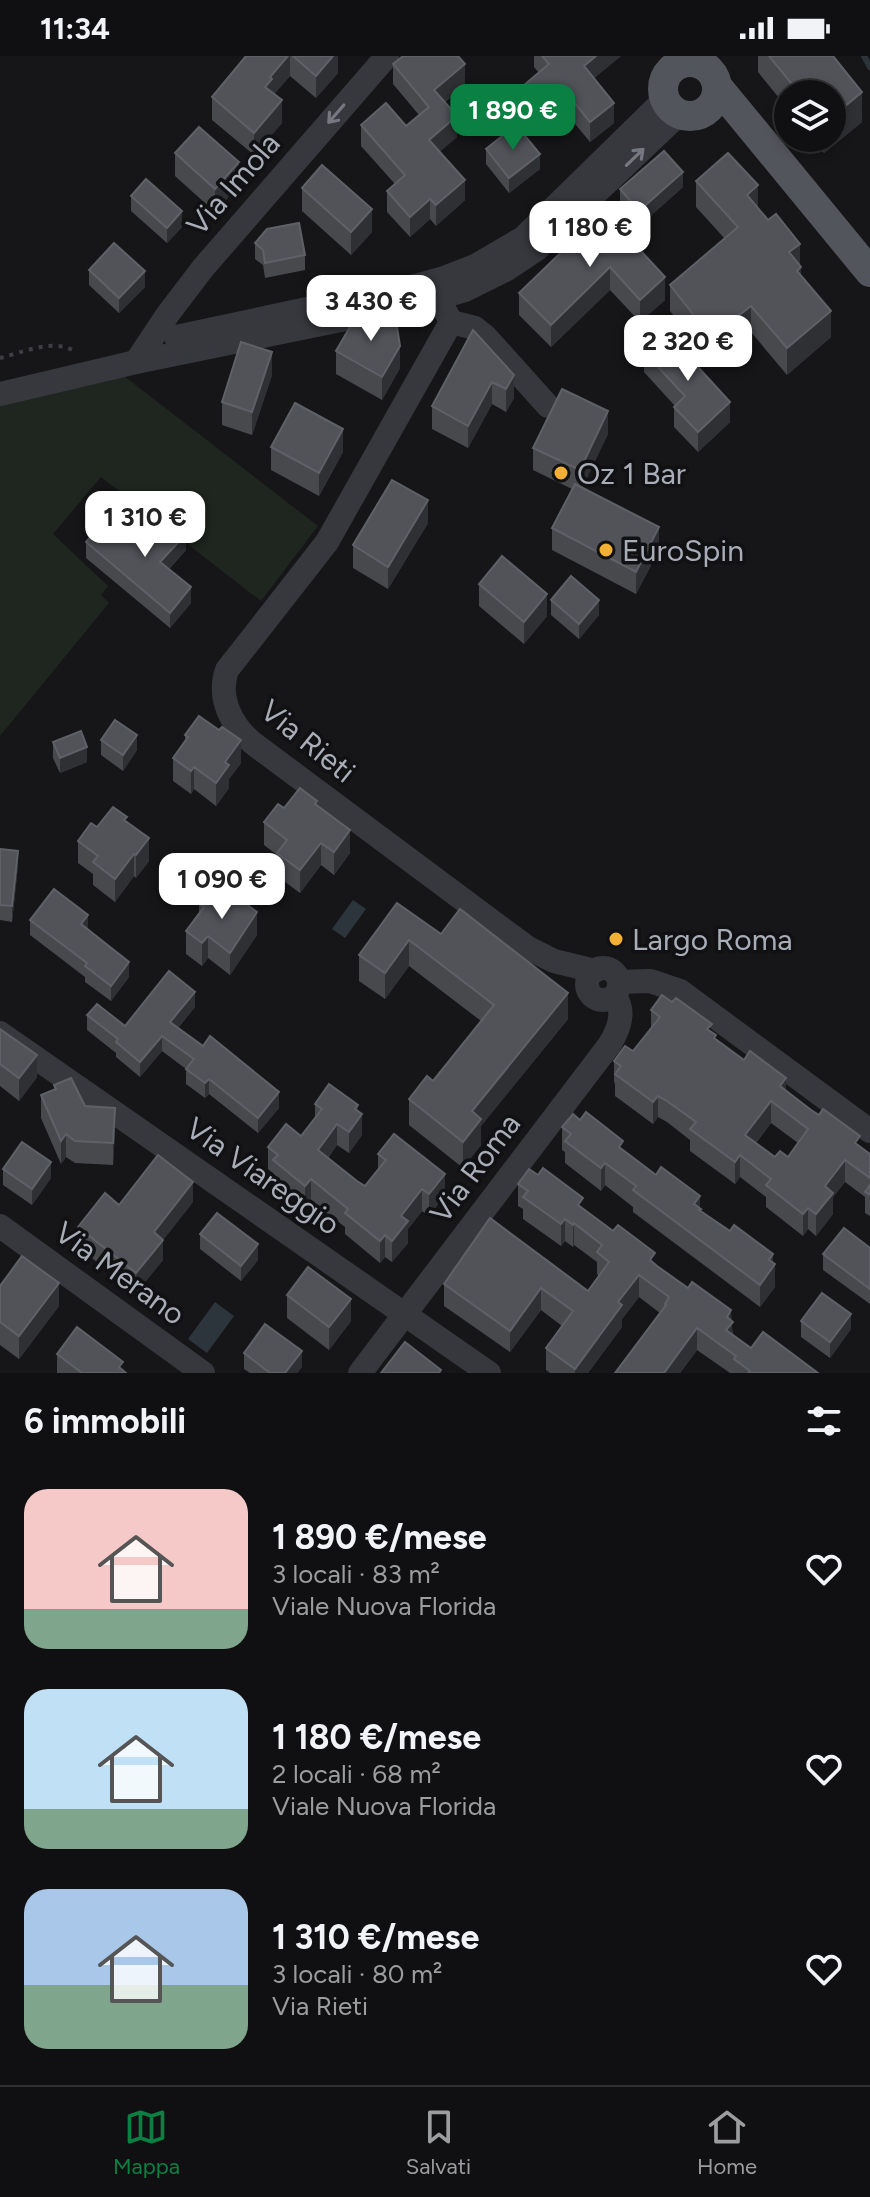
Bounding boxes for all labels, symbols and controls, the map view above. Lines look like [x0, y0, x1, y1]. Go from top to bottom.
text: 11:34 [40, 10, 110, 47]
map controls [774, 80, 846, 152]
button: layers [774, 80, 846, 152]
pin: 1 890 € [439, 84, 587, 152]
text: 1 890 € [468, 94, 558, 126]
one-way arrow [327, 104, 345, 124]
street label: Via Imola [179, 125, 287, 243]
one-way arrow [625, 148, 644, 167]
pin: 1 180 € [516, 201, 664, 269]
text: 1 180 € [547, 211, 633, 243]
pin: 3 430 € [297, 275, 445, 343]
text: 3 430 € [325, 285, 417, 317]
pin: 2 320 € [614, 315, 762, 383]
text: 2 320 € [642, 325, 734, 357]
place label: Oz 1 Bar [577, 455, 686, 492]
marker: Oz 1 Bar [552, 464, 570, 482]
pin: 1 310 € [71, 491, 219, 559]
text: 1 310 € [103, 501, 187, 533]
place label: EuroSpin [622, 532, 744, 569]
marker: EuroSpin [597, 541, 615, 559]
street label: Via Rieti [253, 692, 363, 790]
pin: 1 090 € [148, 853, 296, 921]
text: 1 090 € [177, 863, 267, 895]
place label: Largo Roma [632, 921, 792, 958]
marker: Largo Roma [607, 930, 625, 948]
street label: Via Roma [422, 1106, 528, 1230]
street label: Via Viareggio [179, 1109, 347, 1243]
street label: Via Merano [48, 1213, 192, 1333]
icon: filters [802, 1399, 846, 1443]
text: 6 immobili [24, 1401, 186, 1442]
text: 1 890 €/mese [272, 1517, 487, 1558]
icon: home [88, 1521, 184, 1617]
icon: heart [802, 1547, 846, 1591]
text: 3 locali · 83 m² [272, 1558, 440, 1590]
text: Viale Nuova Florida [272, 1590, 496, 1622]
text: 1 180 €/mese [272, 1717, 481, 1758]
icon: home [88, 1721, 184, 1817]
icon: heart [802, 1747, 846, 1791]
text: 2 locali · 68 m² [272, 1758, 441, 1790]
text: Viale Nuova Florida [272, 1790, 496, 1822]
text: 1 310 €/mese [272, 1917, 479, 1958]
icon: home [88, 1921, 184, 2017]
icon: heart [802, 1947, 846, 1991]
text: 3 locali · 80 m² [272, 1958, 442, 1990]
text: Via Rieti [272, 1990, 368, 2022]
tab: Mappa [113, 2105, 180, 2180]
tab: Salvati [406, 2105, 471, 2180]
tab: Home [697, 2105, 757, 2180]

